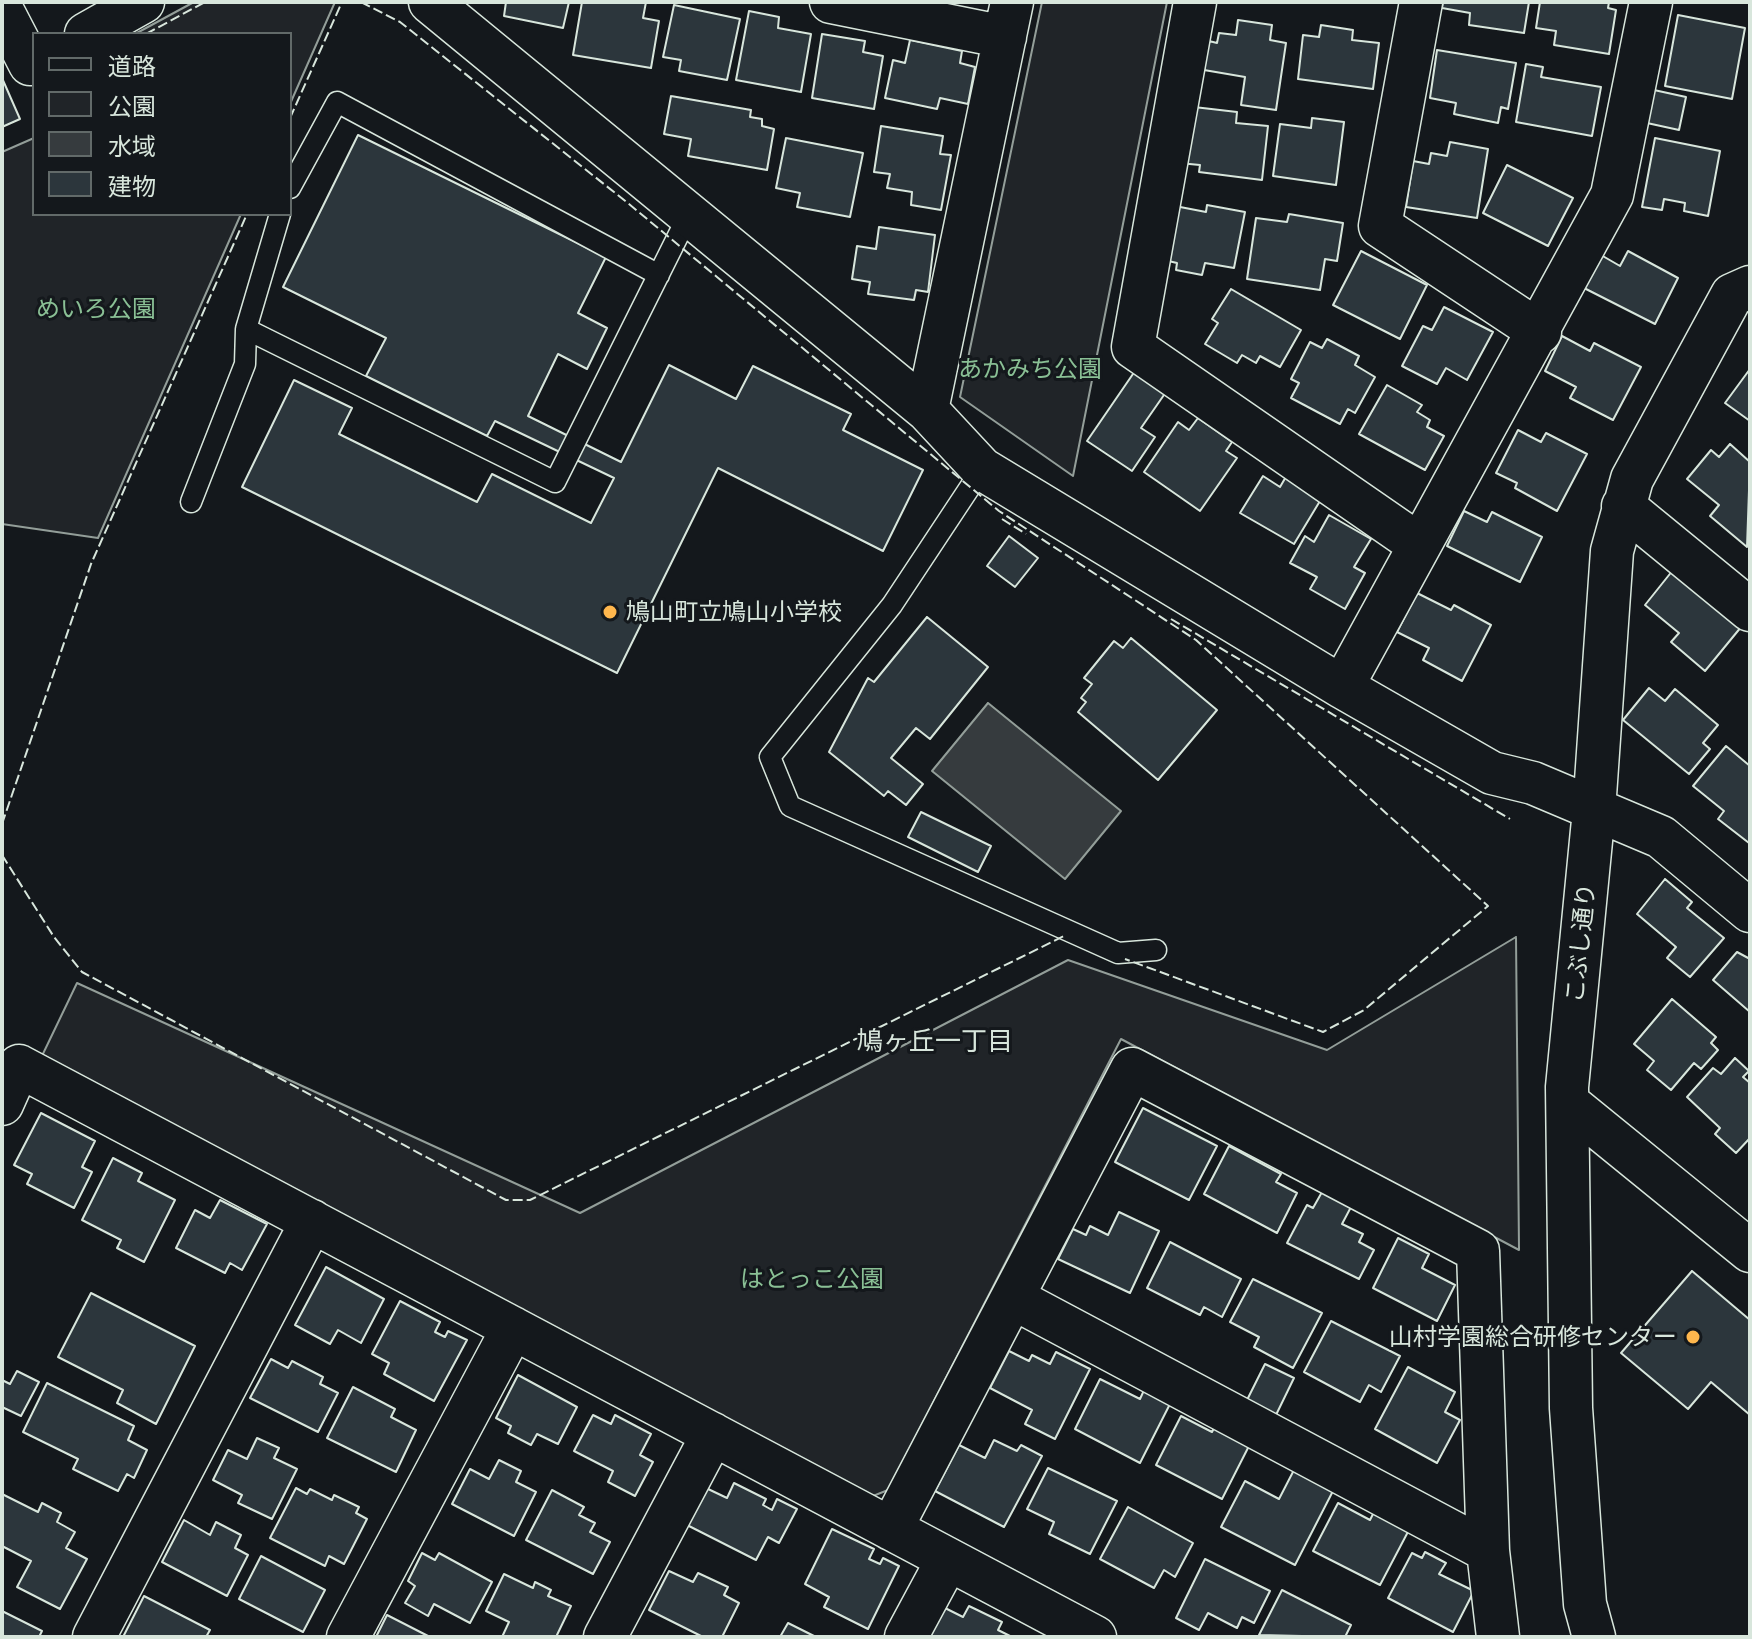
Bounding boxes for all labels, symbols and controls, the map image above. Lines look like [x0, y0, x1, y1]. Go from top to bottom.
legend [32, 32, 292, 216]
text: 道路 [108, 53, 156, 80]
text: 公園 [108, 93, 156, 120]
text: 水域 [108, 133, 156, 160]
text: 建物 [108, 173, 156, 200]
park label: めいろ公園 [36, 295, 156, 323]
park label: あかみち公園 [958, 355, 1102, 383]
place label: 鳩山町立鳩山小学校 [626, 598, 842, 626]
marker: 鳩山町立鳩山小学校 [601, 603, 619, 621]
street label: こぶし通り [1560, 882, 1602, 1004]
district label: 鳩ヶ丘一丁目 [857, 1026, 1013, 1058]
park label: はとっこ公園 [740, 1265, 884, 1293]
place label: 山村学園総合研修センター [1389, 1323, 1677, 1351]
marker: 山村学園総合研修センター [1684, 1328, 1702, 1346]

